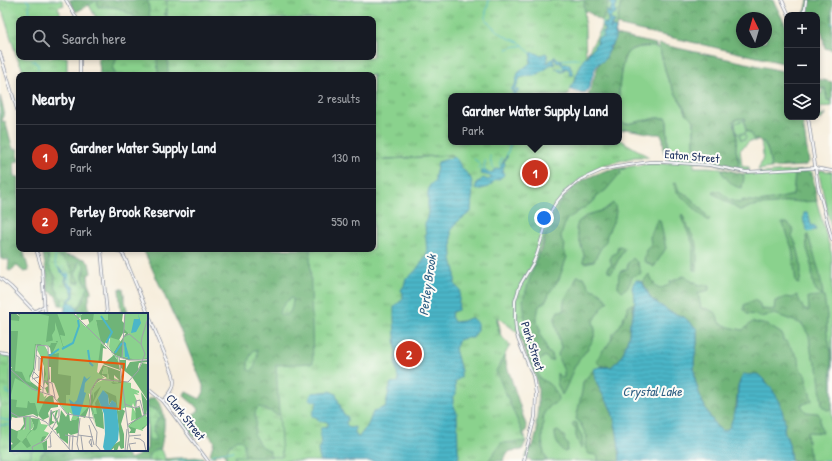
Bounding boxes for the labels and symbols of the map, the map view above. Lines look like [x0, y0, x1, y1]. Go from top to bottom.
north arrow [736, 12, 772, 48]
street label: Eaton Street [664, 145, 721, 167]
pin: 1 [522, 158, 548, 188]
your location [534, 208, 554, 228]
water label: Perley Brook [414, 252, 440, 316]
inset map [10, 313, 148, 451]
street label: Park Street [517, 319, 549, 374]
pin: 2 [396, 339, 422, 369]
water label: Crystal Lake [622, 382, 682, 400]
street label: Clark Street [162, 390, 210, 444]

